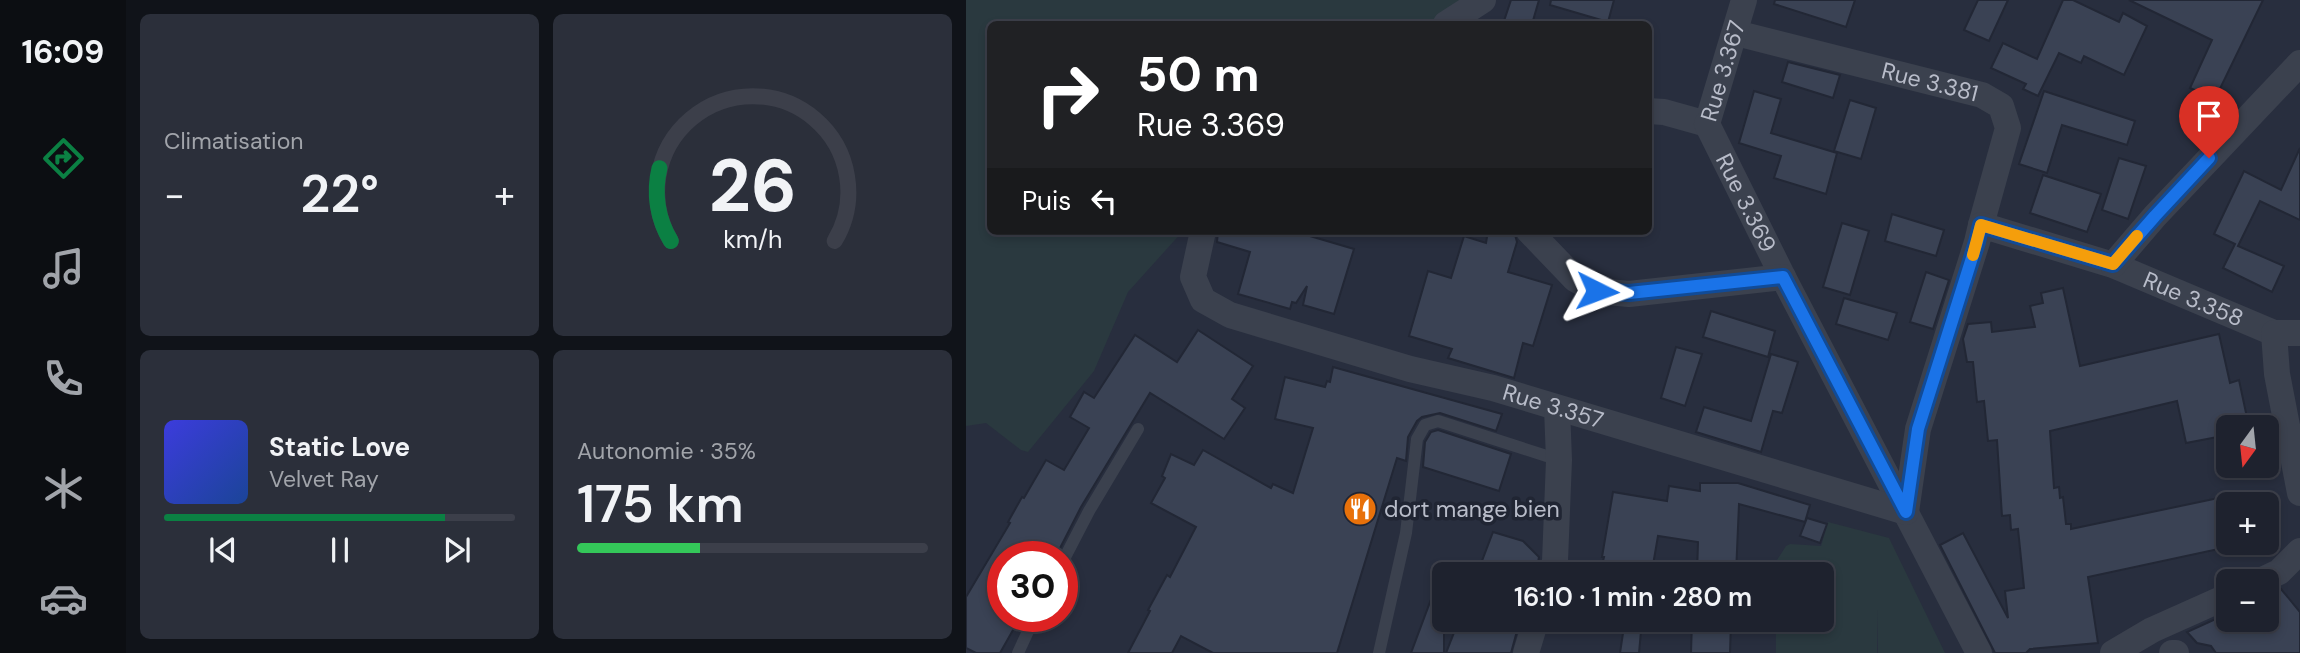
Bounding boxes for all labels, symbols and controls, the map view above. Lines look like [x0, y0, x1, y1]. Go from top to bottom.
street label: Rue 3.367 [1694, 17, 1752, 125]
text: 16:09 [22, 31, 104, 73]
text: 50 m [1137, 42, 1260, 106]
icon: right [1022, 49, 1113, 140]
street label: Rue 3.381 [1878, 55, 1981, 108]
pin [2179, 86, 2239, 158]
icon: arrive [2190, 97, 2228, 135]
text: Rue 3.369 [1137, 104, 1285, 146]
text: Climatisation [164, 126, 303, 156]
icon: directions [39, 134, 88, 183]
text: 26 [708, 139, 797, 234]
street label: Rue 3.369 [1709, 149, 1783, 257]
text: 22° [300, 160, 379, 228]
text: − [164, 170, 185, 220]
text: + [494, 170, 515, 220]
icon: left [1085, 182, 1123, 220]
text: Puis [1022, 184, 1071, 218]
text: km/h [723, 223, 782, 256]
icon: music [39, 244, 88, 293]
position arrow [1560, 254, 1634, 328]
street label: Rue 3.358 [2139, 265, 2248, 333]
icon: phone [39, 354, 88, 403]
street label: Rue 3.357 [1499, 377, 1607, 435]
north arrow [2216, 415, 2278, 478]
map controls [2216, 415, 2279, 632]
text: Static Love [269, 430, 410, 464]
text: Autonomie · 35% [577, 436, 756, 466]
icon: climate [39, 464, 88, 513]
text: Velvet Ray [269, 464, 379, 494]
text: 175 km [577, 470, 744, 538]
restaurant icon: dort mange bien [1341, 490, 1379, 528]
button: + [2216, 492, 2279, 555]
place label: dort mange bien [1384, 494, 1560, 524]
icon: previous [204, 531, 242, 569]
icon: pause [321, 531, 359, 569]
icon: next [438, 531, 476, 569]
speed limit sign: 30 [987, 541, 1078, 632]
button: − [2216, 569, 2279, 632]
icon: car [39, 574, 88, 623]
text: 16:10 · 1 min · 280 m [1514, 580, 1752, 614]

